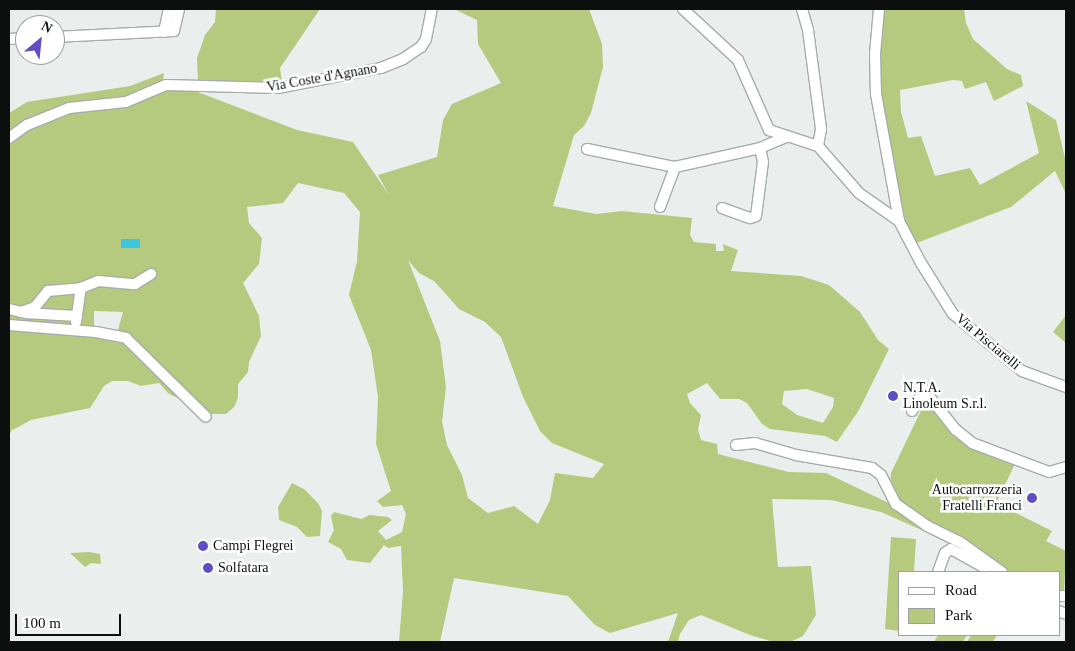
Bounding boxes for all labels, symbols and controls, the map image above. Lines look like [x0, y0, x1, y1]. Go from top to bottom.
north arrow [15, 15, 65, 65]
text: N [39, 18, 55, 36]
street label: Via Coste d'Agnano [265, 60, 379, 96]
street label: Via Pisciarelli [952, 310, 1024, 374]
place label: N.T.A. Linoleum S.r.l. [903, 380, 987, 412]
marker: N.T.A. Linoleum S.r.l. [887, 390, 899, 402]
place label: Autocarrozzeria Fratelli Franci [932, 482, 1022, 514]
marker: Autocarrozzeria Fratelli Franci [1026, 492, 1038, 504]
place label: Campi Flegrei [213, 538, 293, 554]
marker: Campi Flegrei [197, 540, 209, 552]
place label: Solfatara [218, 560, 269, 576]
marker: Solfatara [202, 562, 214, 574]
legend [898, 571, 1060, 636]
text: Road [945, 582, 977, 598]
scale bar [18, 604, 124, 636]
text: Park [945, 607, 973, 623]
text: 100 m [23, 615, 61, 631]

